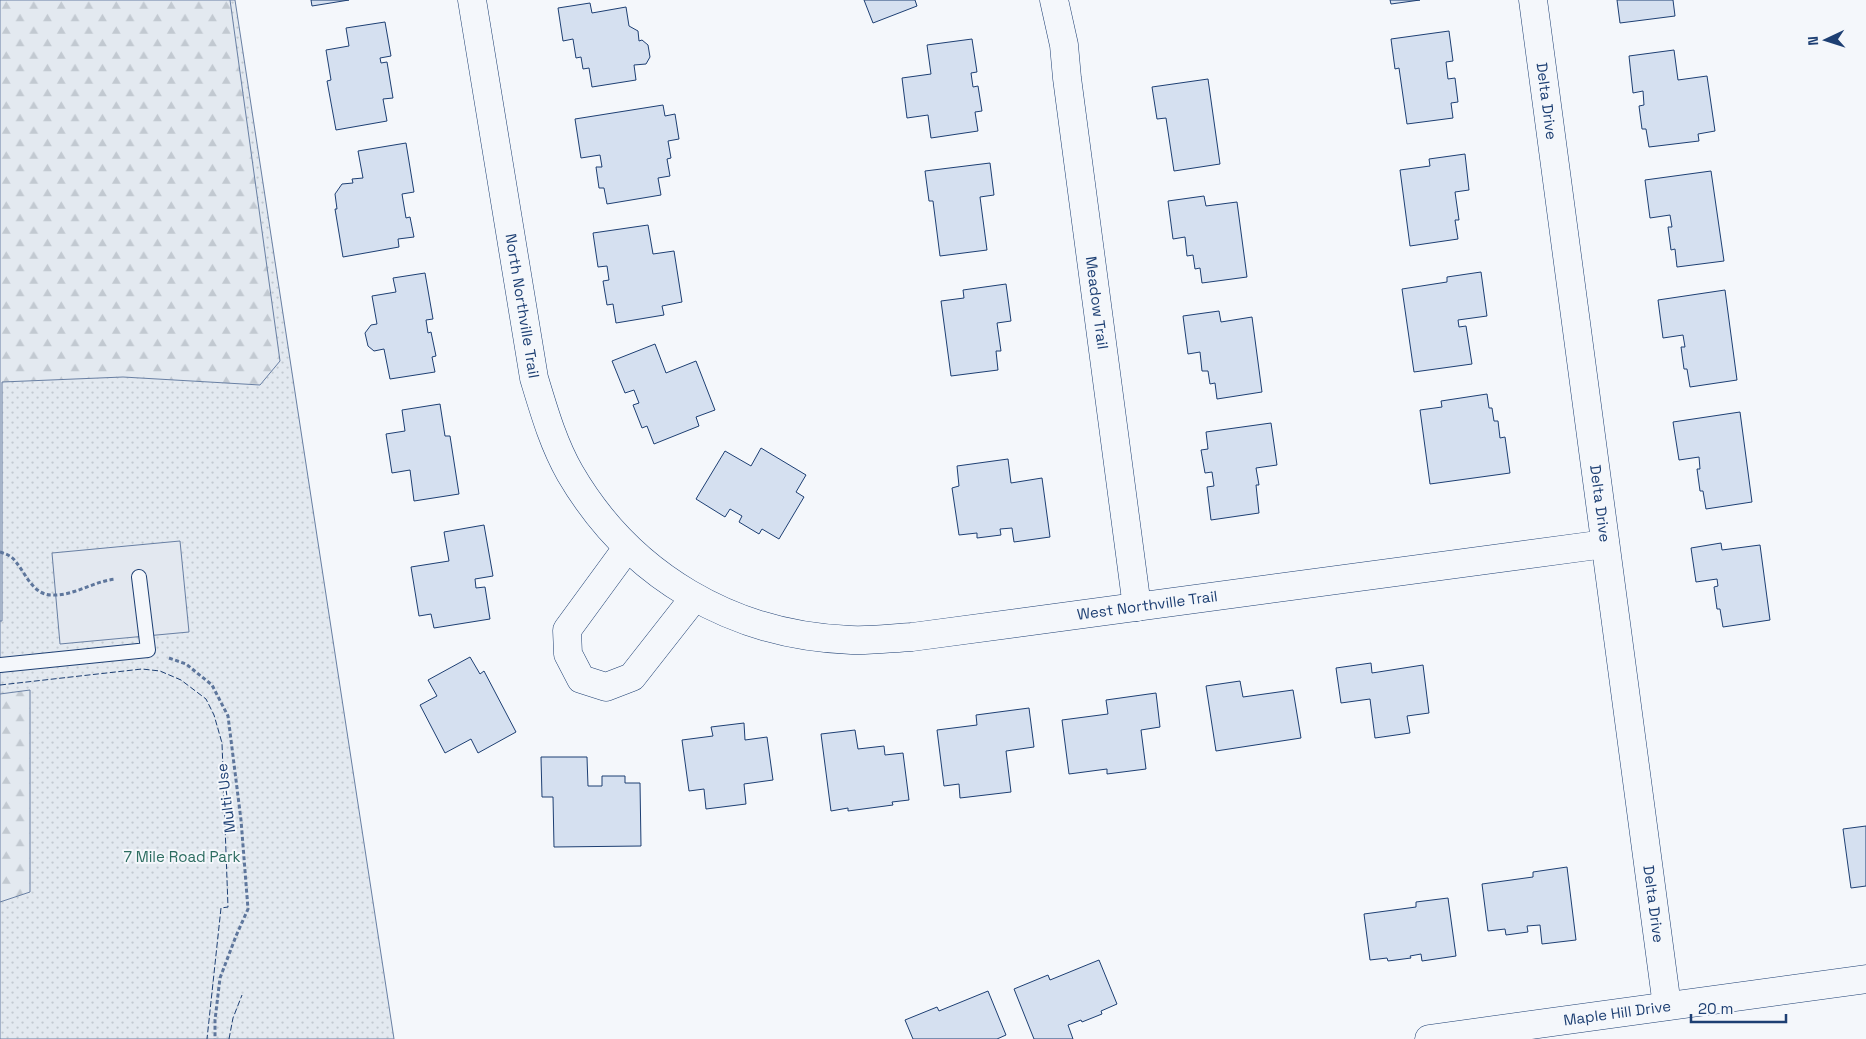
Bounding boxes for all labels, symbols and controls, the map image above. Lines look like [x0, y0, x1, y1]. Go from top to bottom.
north arrow [1801, 15, 1851, 65]
text: N [1804, 36, 1822, 46]
street label: Delta Drive [1532, 61, 1562, 141]
street label: North Northville Trail [501, 232, 544, 380]
street label: Meadow Trail [1082, 255, 1113, 350]
street label: Delta Drive [1586, 464, 1615, 543]
street label: West Northville Trail [1076, 586, 1219, 624]
street label: Multi-Use [212, 762, 239, 834]
park label: 7 Mile Road Park [123, 847, 241, 866]
street label: Delta Drive [1639, 864, 1668, 944]
scale bar [1691, 992, 1786, 1024]
street label: Maple Hill Drive [1562, 996, 1672, 1029]
text: 20 m [1698, 999, 1733, 1018]

